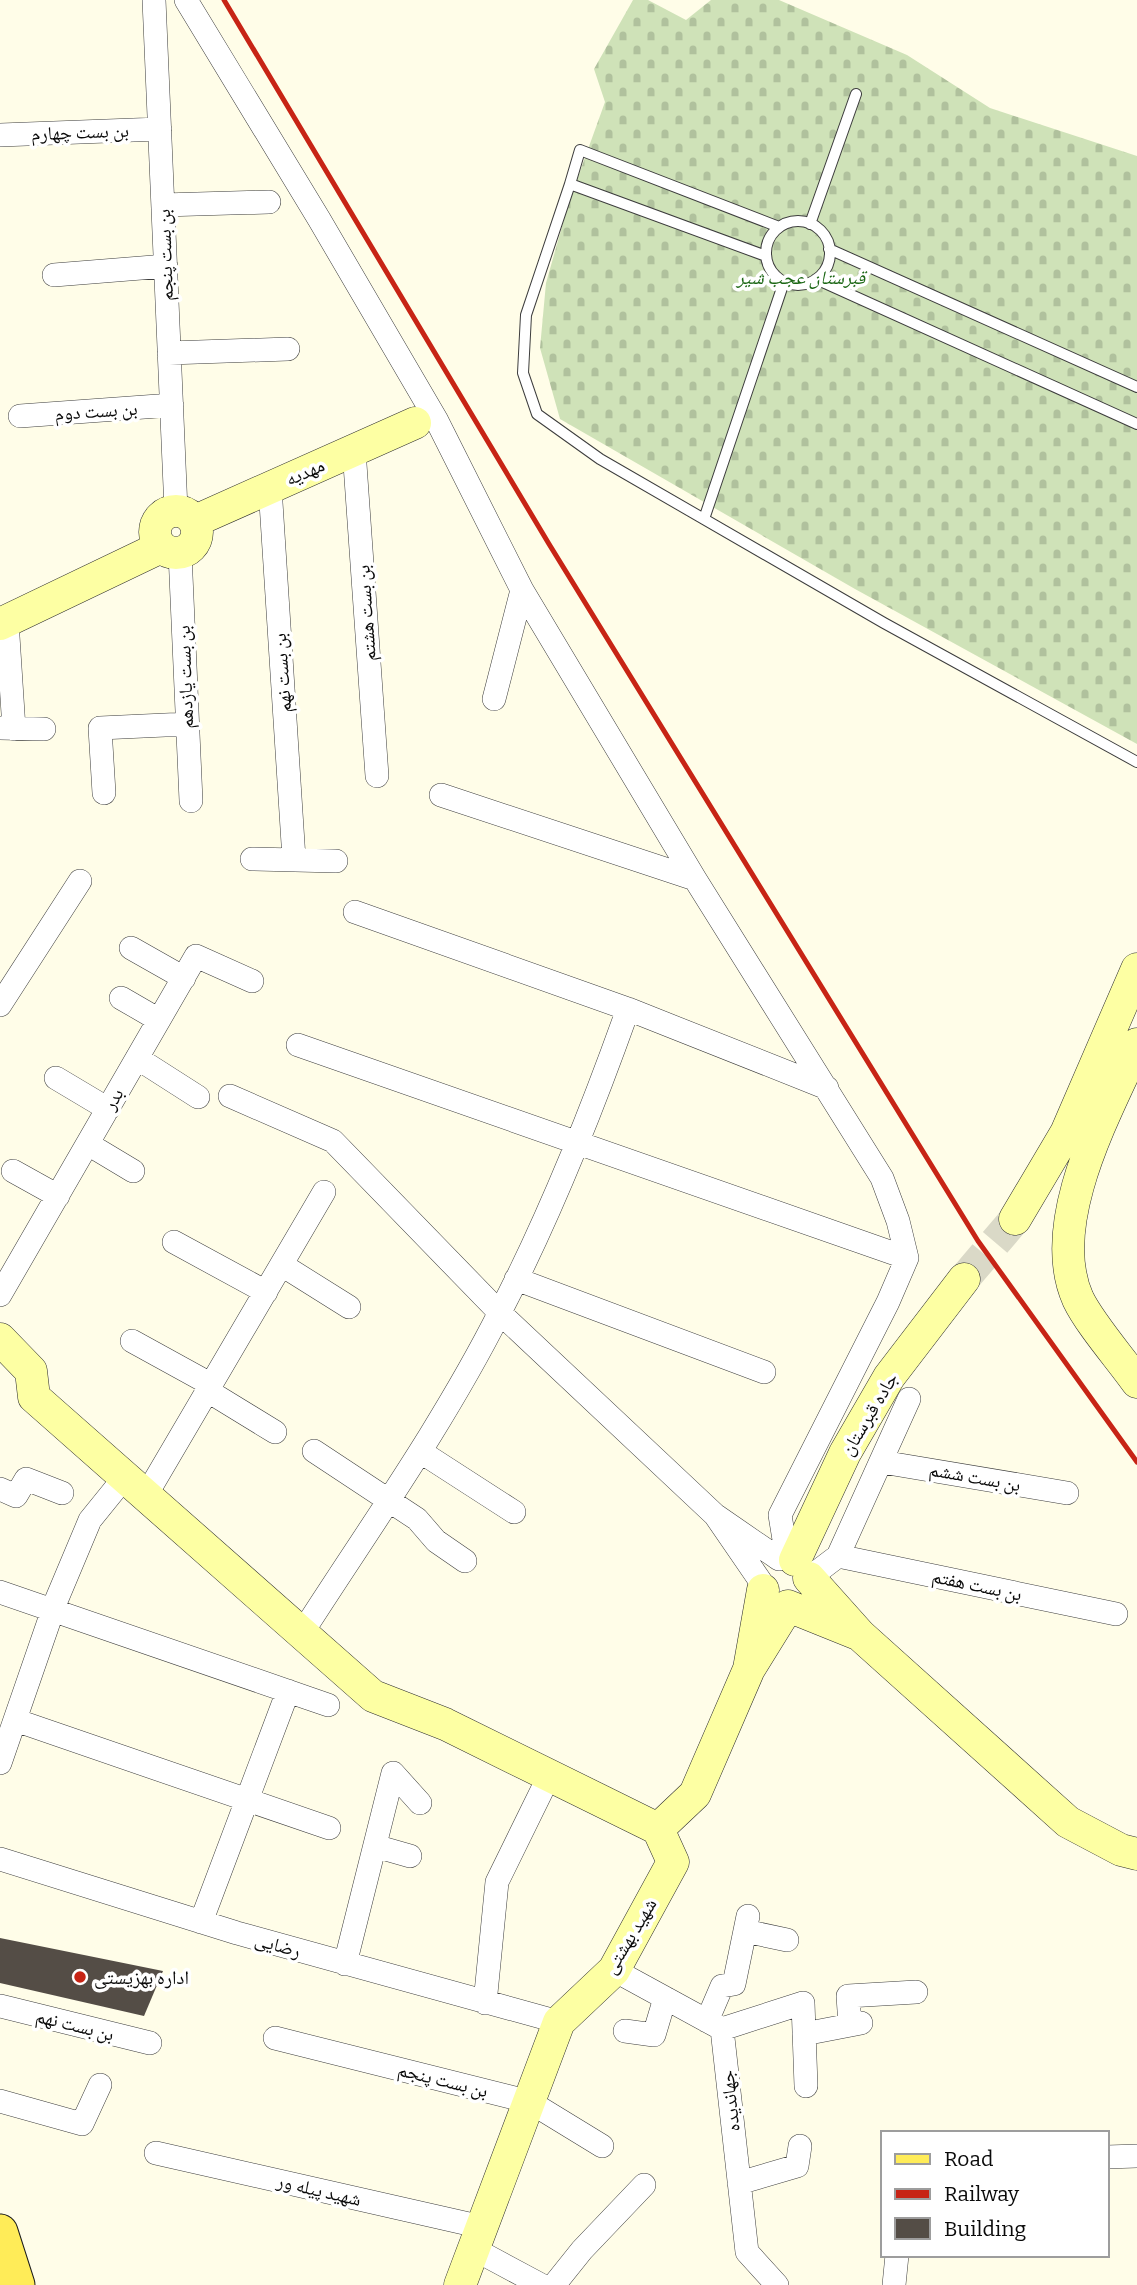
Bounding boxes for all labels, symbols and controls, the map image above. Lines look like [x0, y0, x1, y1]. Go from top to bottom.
street label: بن بست چهارم [31, 119, 129, 147]
street label: بن بست پنجم [152, 209, 179, 301]
park label: قبرستان عجب شیر [735, 266, 868, 289]
street label: بن بست دوم [54, 397, 139, 427]
street label: مهدیه [282, 453, 328, 491]
street label: بن بست هشتم [351, 564, 382, 662]
street label: بن بست یازدهم [172, 625, 199, 729]
street label: بن بست نهم [268, 632, 297, 714]
street label: بدر [97, 1084, 128, 1115]
street label: جاده قبرستان [835, 1368, 903, 1460]
street label: بن بست ششم [927, 1458, 1023, 1497]
street label: بن بست هفتم [930, 1564, 1024, 1607]
street label: شهید بهشتی [598, 1894, 662, 1978]
street label: رضایی [252, 1928, 304, 1962]
place label: اداره بهزیستی [94, 1966, 189, 1989]
marker: اداره بهزیستی [72, 1969, 88, 1985]
street label: بن بست نهم [33, 2004, 116, 2047]
street label: بن بست پنجم [395, 2058, 490, 2103]
street label: جهاندیده [715, 2069, 745, 2133]
legend [881, 2131, 1109, 2257]
text: Road [944, 2146, 993, 2172]
street label: شهید پیله ور [273, 2169, 363, 2211]
text: Railway [944, 2181, 1020, 2207]
text: Building [944, 2216, 1027, 2242]

